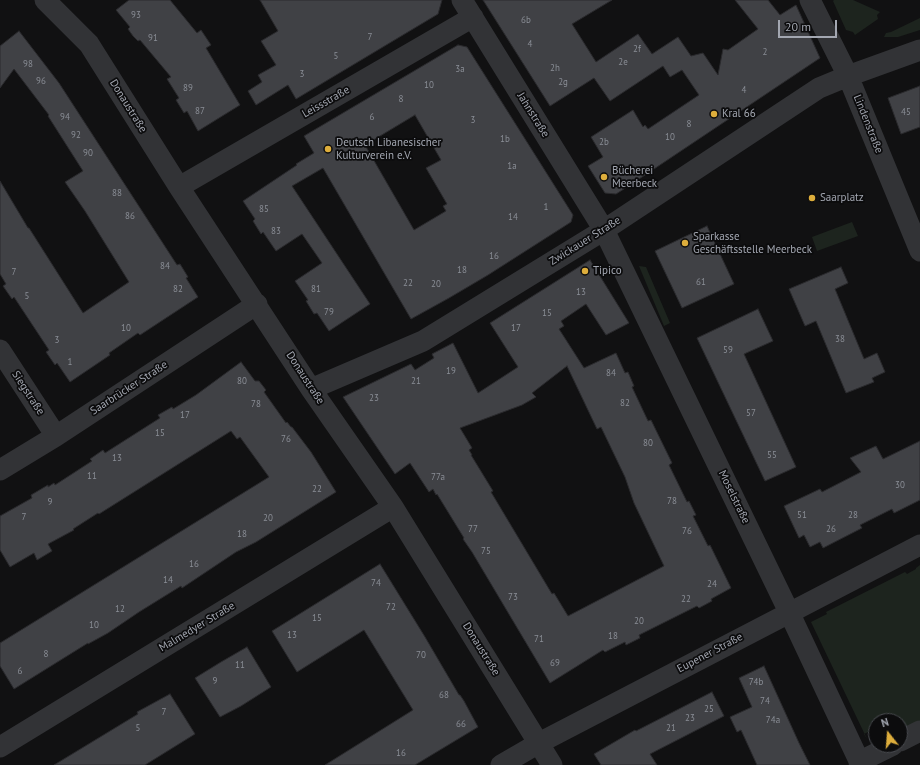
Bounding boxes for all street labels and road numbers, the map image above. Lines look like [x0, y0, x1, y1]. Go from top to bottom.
street label: Donaustraße [106, 77, 150, 135]
street label: Leissstraße [300, 83, 352, 121]
street label: Jahnstraße [514, 90, 552, 140]
street label: Lindenstraße [850, 93, 886, 155]
street label: Zwickauer Straße [547, 214, 623, 268]
street label: Donaustraße [283, 349, 327, 407]
street label: Saarbrücker Straße [88, 358, 170, 418]
street label: Siegstraße [9, 369, 47, 417]
street label: Moselstraße [715, 468, 753, 526]
street label: Malmedyer Straße [157, 599, 237, 655]
street label: Donaustraße [459, 620, 503, 678]
street label: Eupener Straße [675, 630, 745, 676]

